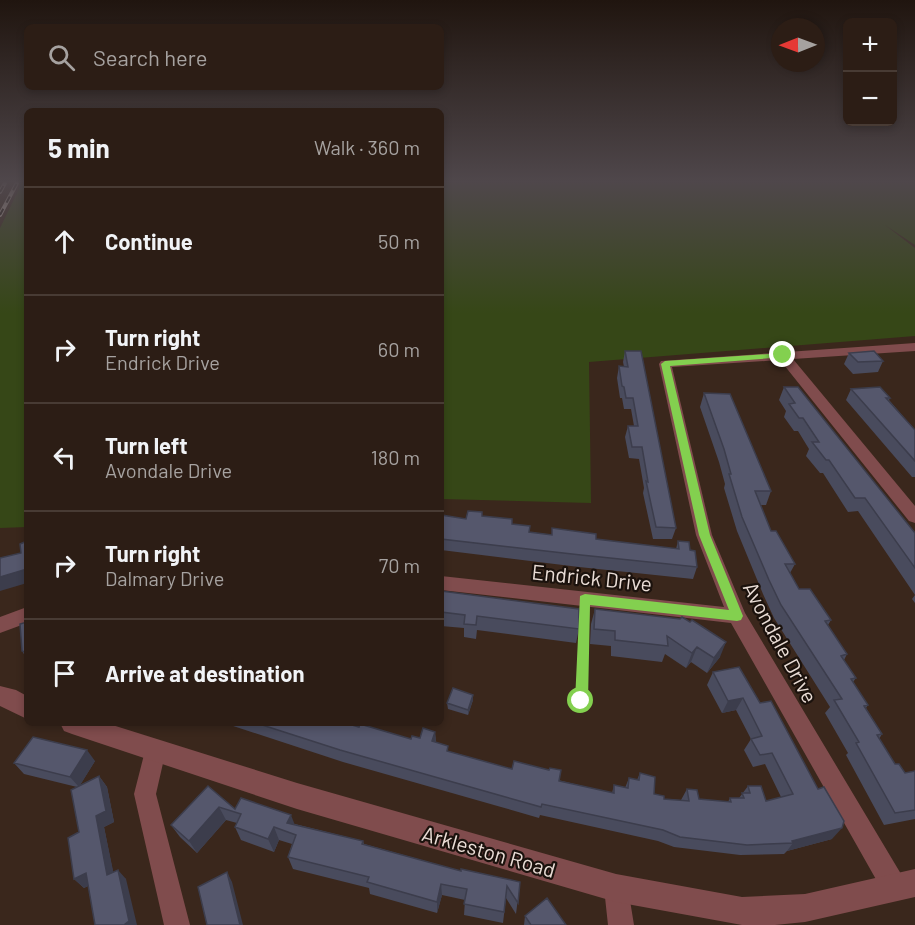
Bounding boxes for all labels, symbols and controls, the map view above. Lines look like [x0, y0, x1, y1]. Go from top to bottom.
north arrow [771, 18, 825, 72]
map controls [843, 18, 897, 126]
button: + [843, 18, 897, 72]
search box [24, 24, 444, 90]
icon: search [45, 41, 78, 74]
text: Search here [93, 44, 207, 70]
button: − [843, 72, 897, 126]
text: 5 min [48, 132, 110, 163]
text: Walk · 360 m [314, 135, 420, 159]
icon: ahead [48, 225, 81, 258]
text: Continue [105, 228, 193, 254]
text: 50 m [378, 229, 420, 253]
text: Turn right [105, 324, 200, 350]
icon: right [48, 333, 81, 366]
text: 60 m [378, 337, 420, 361]
route end [769, 341, 795, 367]
text: Endrick Drive [105, 350, 220, 374]
text: Turn left [105, 432, 188, 458]
icon: left [48, 441, 81, 474]
text: 180 m [371, 445, 420, 469]
text: Avondale Drive [105, 458, 232, 482]
text: Turn right [105, 540, 200, 566]
icon: right [48, 549, 81, 582]
text: 70 m [379, 553, 420, 577]
street label: Endrick Drive [531, 558, 653, 596]
text: Dalmary Drive [105, 566, 224, 590]
street label: Avondale Drive [739, 577, 823, 707]
icon: arrive [48, 657, 81, 690]
text: Arrive at destination [105, 660, 304, 686]
route start [567, 687, 593, 713]
street label: Arkleston Road [419, 820, 559, 882]

